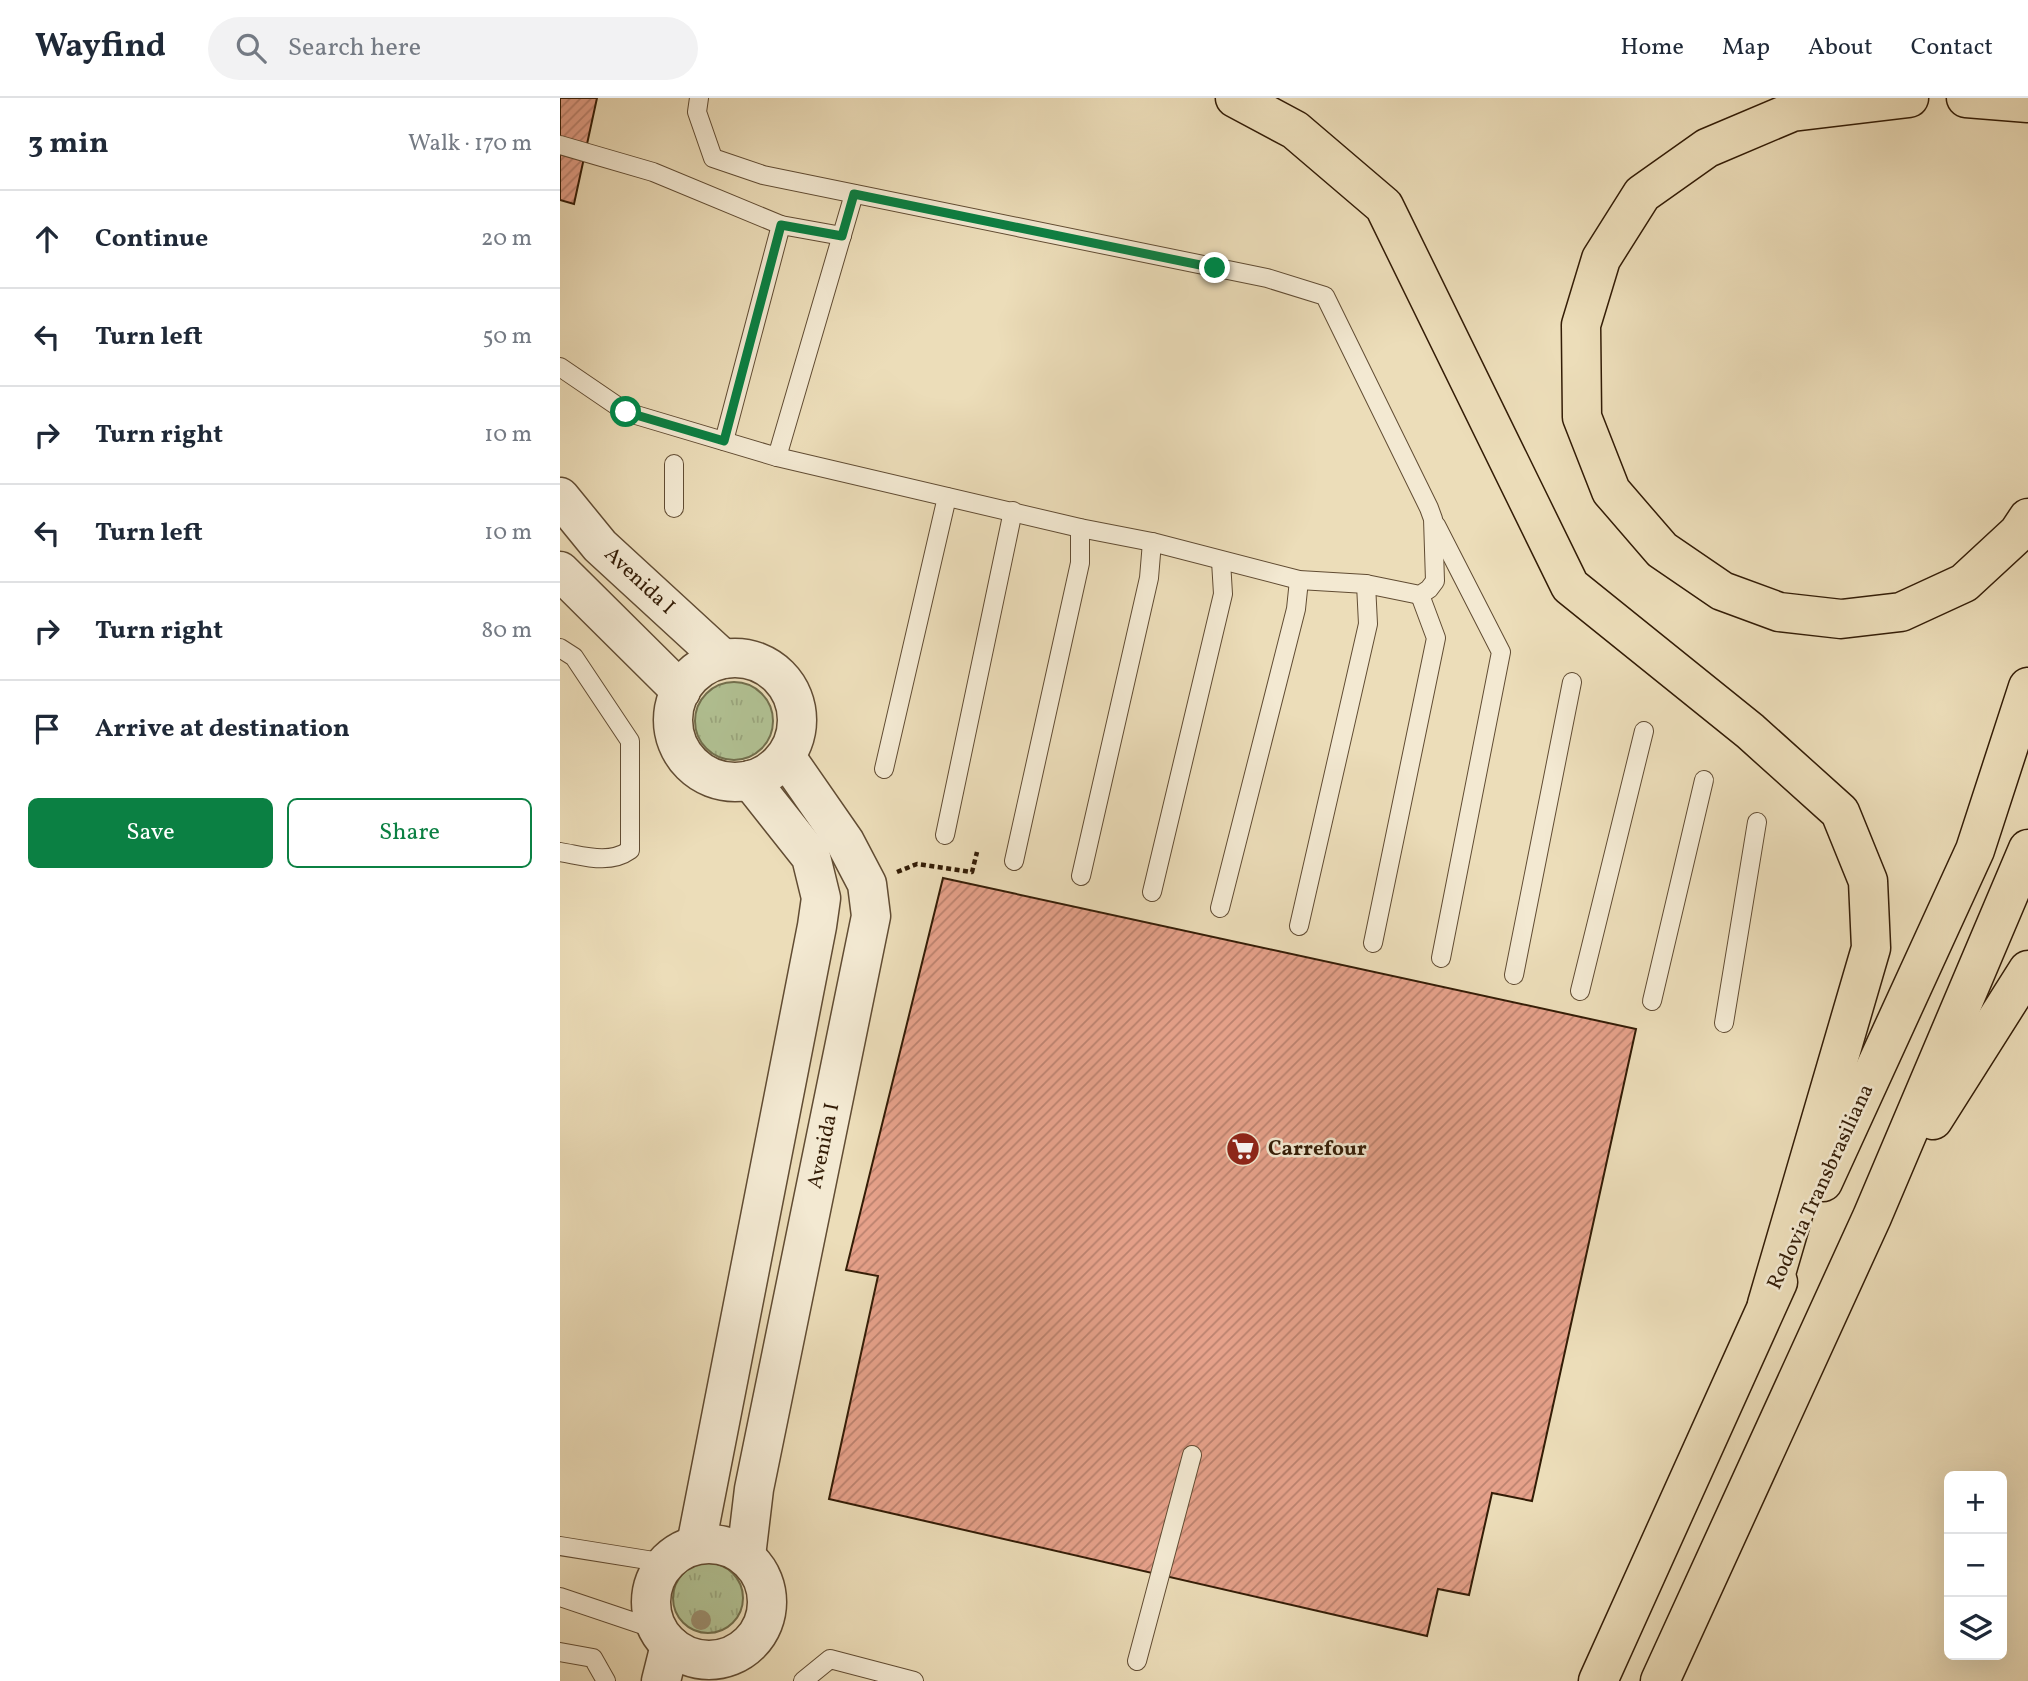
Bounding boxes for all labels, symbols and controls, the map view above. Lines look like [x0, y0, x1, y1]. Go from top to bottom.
search box [208, 17, 698, 80]
text: Wayfind [35, 25, 166, 71]
icon: search [232, 29, 270, 67]
text: Search here [288, 30, 421, 66]
text: Home [1620, 31, 1684, 65]
text: Map [1722, 31, 1770, 65]
text: About [1808, 31, 1873, 65]
text: Contact [1911, 31, 1993, 65]
text: 3 min [28, 123, 109, 165]
text: Walk · 170 m [408, 128, 532, 160]
icon: ahead [28, 220, 66, 258]
text: Continue [95, 221, 208, 257]
text: 20 m [481, 223, 532, 255]
route end [1199, 252, 1230, 283]
icon: left [28, 318, 66, 356]
text: Turn left [95, 319, 203, 355]
text: 50 m [483, 321, 532, 353]
route start [610, 396, 641, 427]
icon: right [28, 416, 66, 454]
text: Turn right [95, 417, 223, 453]
text: 10 m [484, 419, 532, 451]
icon: left [28, 514, 66, 552]
text: Turn left [95, 515, 203, 551]
text: 10 m [484, 517, 532, 549]
street label: Avenida I [597, 541, 681, 621]
icon: right [28, 612, 66, 650]
text: Turn right [95, 613, 223, 649]
text: 80 m [482, 615, 532, 647]
icon: arrive [28, 710, 66, 748]
text: Arrive at destination [95, 711, 350, 747]
button: Save [28, 798, 273, 868]
button: Share [287, 798, 532, 868]
street label: Rodovia Transbrasiliana [1761, 1080, 1881, 1294]
street label: Avenida I [801, 1100, 847, 1192]
supermarket icon: Carrefour [1224, 1130, 1262, 1168]
place label: Carrefour [1268, 1135, 1367, 1164]
map controls [1944, 1471, 2007, 1660]
button: + [1944, 1471, 2007, 1534]
button: − [1944, 1534, 2007, 1597]
button: layers [1944, 1597, 2007, 1660]

